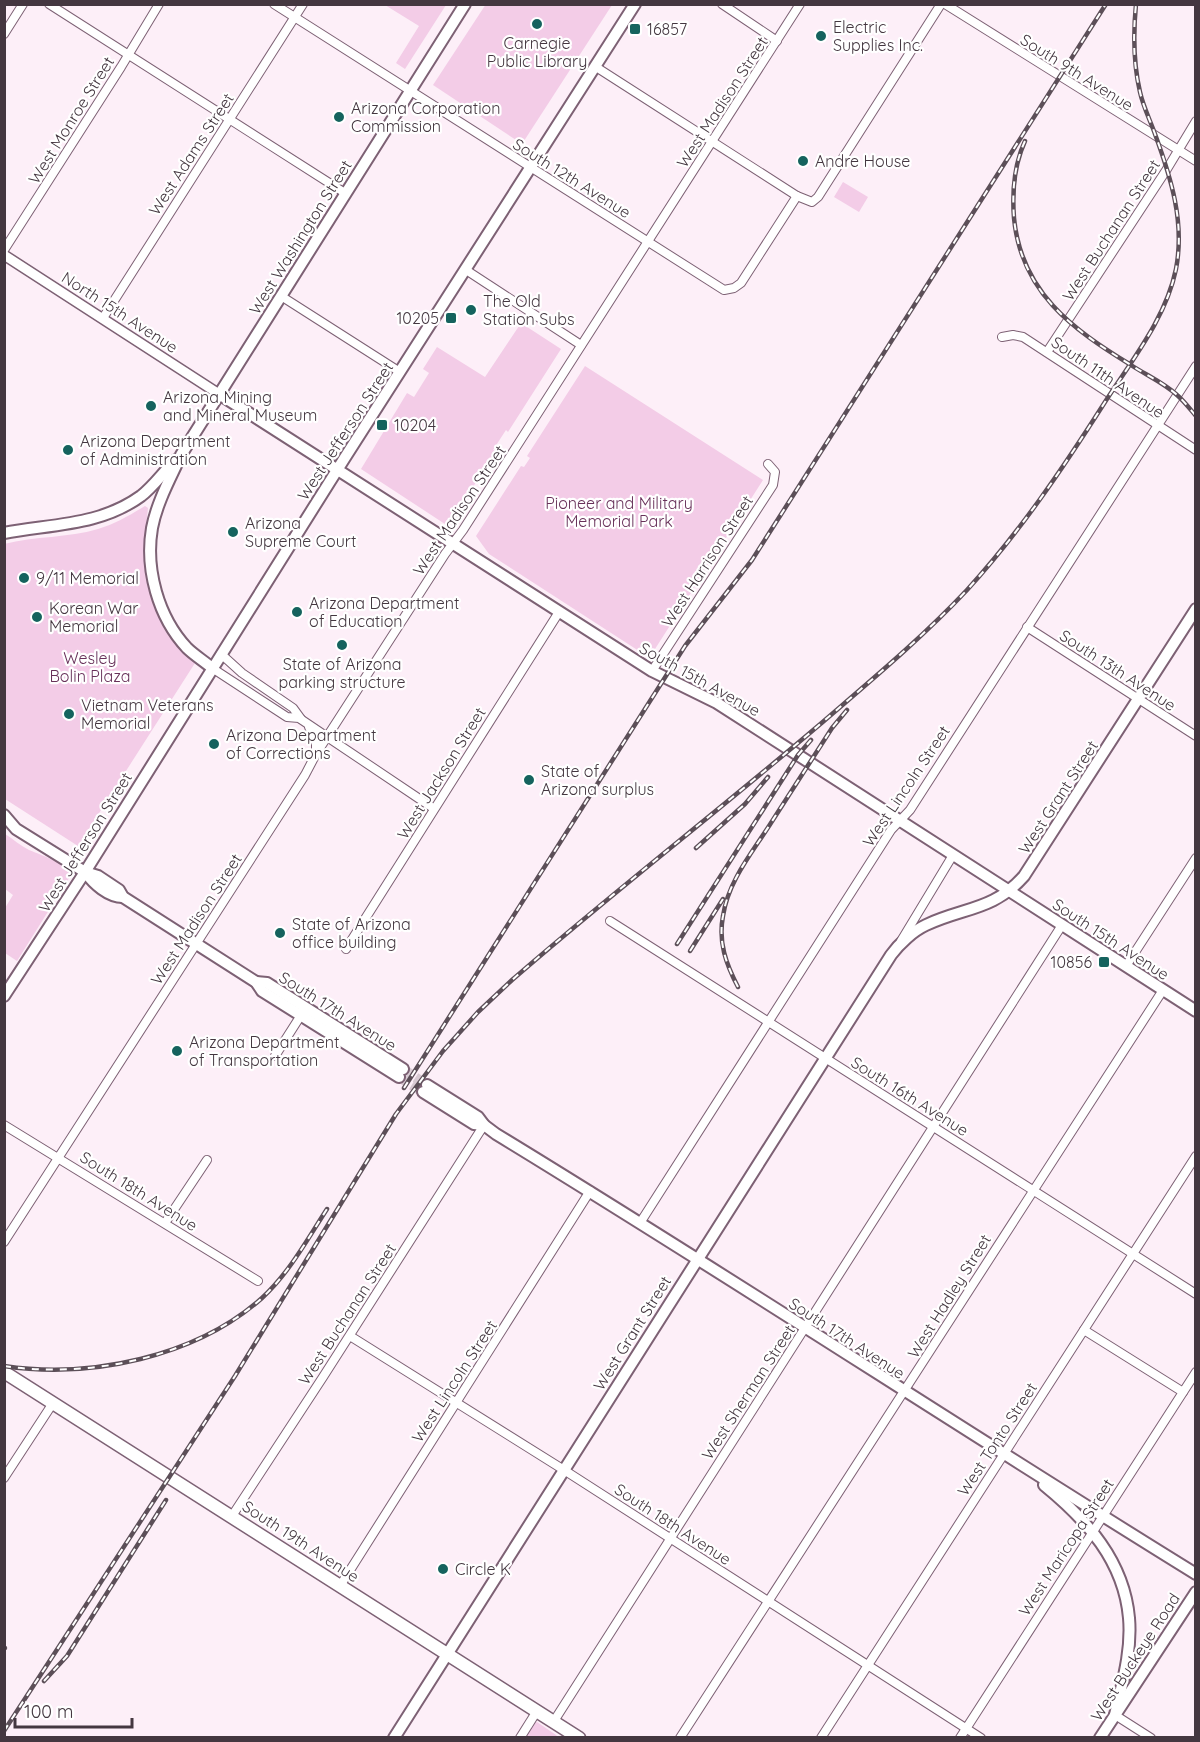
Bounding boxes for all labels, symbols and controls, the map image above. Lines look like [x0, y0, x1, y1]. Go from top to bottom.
marker: Carnegie Public Library [530, 17, 544, 31]
place label: Electric Supplies Inc. [833, 17, 923, 55]
place label: 16857 [647, 19, 687, 39]
marker: 16857 [628, 22, 642, 36]
marker: Electric Supplies Inc. [814, 29, 828, 43]
street label: South 9th Avenue [1017, 29, 1137, 115]
place label: Carnegie Public Library [487, 33, 587, 71]
street label: West Madison Street [672, 33, 772, 171]
street label: West Monroe Street [24, 53, 118, 187]
street label: West Adams Street [144, 89, 238, 219]
place label: Arizona Corporation Commission [351, 98, 500, 136]
marker: Arizona Corporation Commission [332, 110, 346, 124]
street label: South 12th Avenue [509, 134, 635, 222]
place label: Andre House [815, 151, 910, 171]
marker: Andre House [796, 154, 810, 168]
street label: West Washington Street [244, 156, 356, 318]
street label: West Buchanan Street [1058, 156, 1164, 304]
street label: North 15th Avenue [58, 267, 182, 357]
place label: The Old Station Subs [483, 291, 575, 329]
marker: The Old Station Subs [464, 303, 478, 317]
place label: 10205 [396, 308, 439, 328]
marker: 10205 [444, 311, 458, 325]
street label: South 11th Avenue [1048, 332, 1168, 422]
street label: West Jefferson Street [293, 358, 397, 504]
place label: Arizona Mining and Mineral Museum [163, 387, 317, 425]
marker: Arizona Mining and Mineral Museum [144, 399, 158, 413]
place label: 10204 [394, 415, 436, 435]
marker: 10204 [375, 418, 389, 432]
place label: Arizona Department of Administration [80, 431, 230, 469]
street label: West Madison Street [408, 441, 510, 579]
marker: Arizona Department of Administration [61, 443, 75, 457]
street label: West Harrison Street [657, 491, 757, 631]
park label: Pioneer and Military Memorial Park [545, 493, 693, 531]
place label: Arizona Supreme Court [245, 513, 356, 551]
marker: Arizona Supreme Court [226, 525, 240, 539]
place label: 9/11 Memorial [36, 568, 139, 588]
marker: 9/11 Memorial [17, 571, 31, 585]
place label: Arizona Department of Education [309, 593, 459, 631]
place label: Korean War Memorial [49, 598, 139, 636]
marker: Arizona Department of Education [290, 605, 304, 619]
marker: Korean War Memorial [30, 610, 44, 624]
street label: South 13th Avenue [1056, 625, 1180, 715]
marker: State of Arizona parking structure [335, 638, 349, 652]
street label: South 15th Avenue [636, 638, 764, 720]
park label: Wesley Bolin Plaza [49, 648, 131, 686]
place label: State of Arizona parking structure [279, 654, 406, 692]
place label: Vietnam Veterans Memorial [81, 695, 214, 733]
street label: West Jackson Street [392, 703, 490, 843]
marker: Vietnam Veterans Memorial [62, 707, 76, 721]
street label: West Lincoln Street [858, 722, 954, 850]
place label: Arizona Department of Corrections [226, 725, 376, 763]
marker: Arizona Department of Corrections [207, 737, 221, 751]
street label: West Grant Street [1014, 737, 1102, 857]
place label: State of Arizona surplus [541, 761, 654, 799]
street label: West Jefferson Street [34, 768, 136, 916]
marker: State of Arizona surplus [522, 773, 536, 787]
street label: West Madison Street [146, 850, 246, 988]
street label: South 15th Avenue [1049, 894, 1173, 984]
place label: State of Arizona office building [292, 914, 411, 952]
marker: State of Arizona office building [273, 926, 287, 940]
place label: 10856 [1051, 952, 1092, 972]
marker: 10856 [1097, 955, 1111, 969]
street label: South 17th Avenue [276, 967, 400, 1055]
place label: Arizona Department of Transportation [189, 1032, 339, 1070]
marker: Arizona Department of Transportation [170, 1044, 184, 1058]
street label: South 16th Avenue [848, 1052, 972, 1140]
street label: South 18th Avenue [77, 1147, 201, 1235]
street label: West Hadley Street [903, 1230, 995, 1362]
street label: West Buchanan Street [294, 1240, 400, 1388]
street label: West Grant Street [589, 1272, 675, 1394]
street label: South 17th Avenue [785, 1293, 909, 1383]
street label: West Lincoln Street [407, 1316, 501, 1446]
street label: West Sherman Street [697, 1321, 799, 1463]
street label: West Tonto Street [953, 1378, 1041, 1500]
street label: West Maricopa Street [1014, 1475, 1118, 1619]
street label: South 18th Avenue [611, 1479, 735, 1569]
street label: South 19th Avenue [239, 1496, 363, 1586]
place label: Circle K [455, 1559, 511, 1579]
marker: Circle K [436, 1562, 450, 1576]
street label: West Buckeye Road [1086, 1589, 1184, 1725]
scale bar [15, 1691, 132, 1729]
text: 100 m [24, 1700, 73, 1723]

